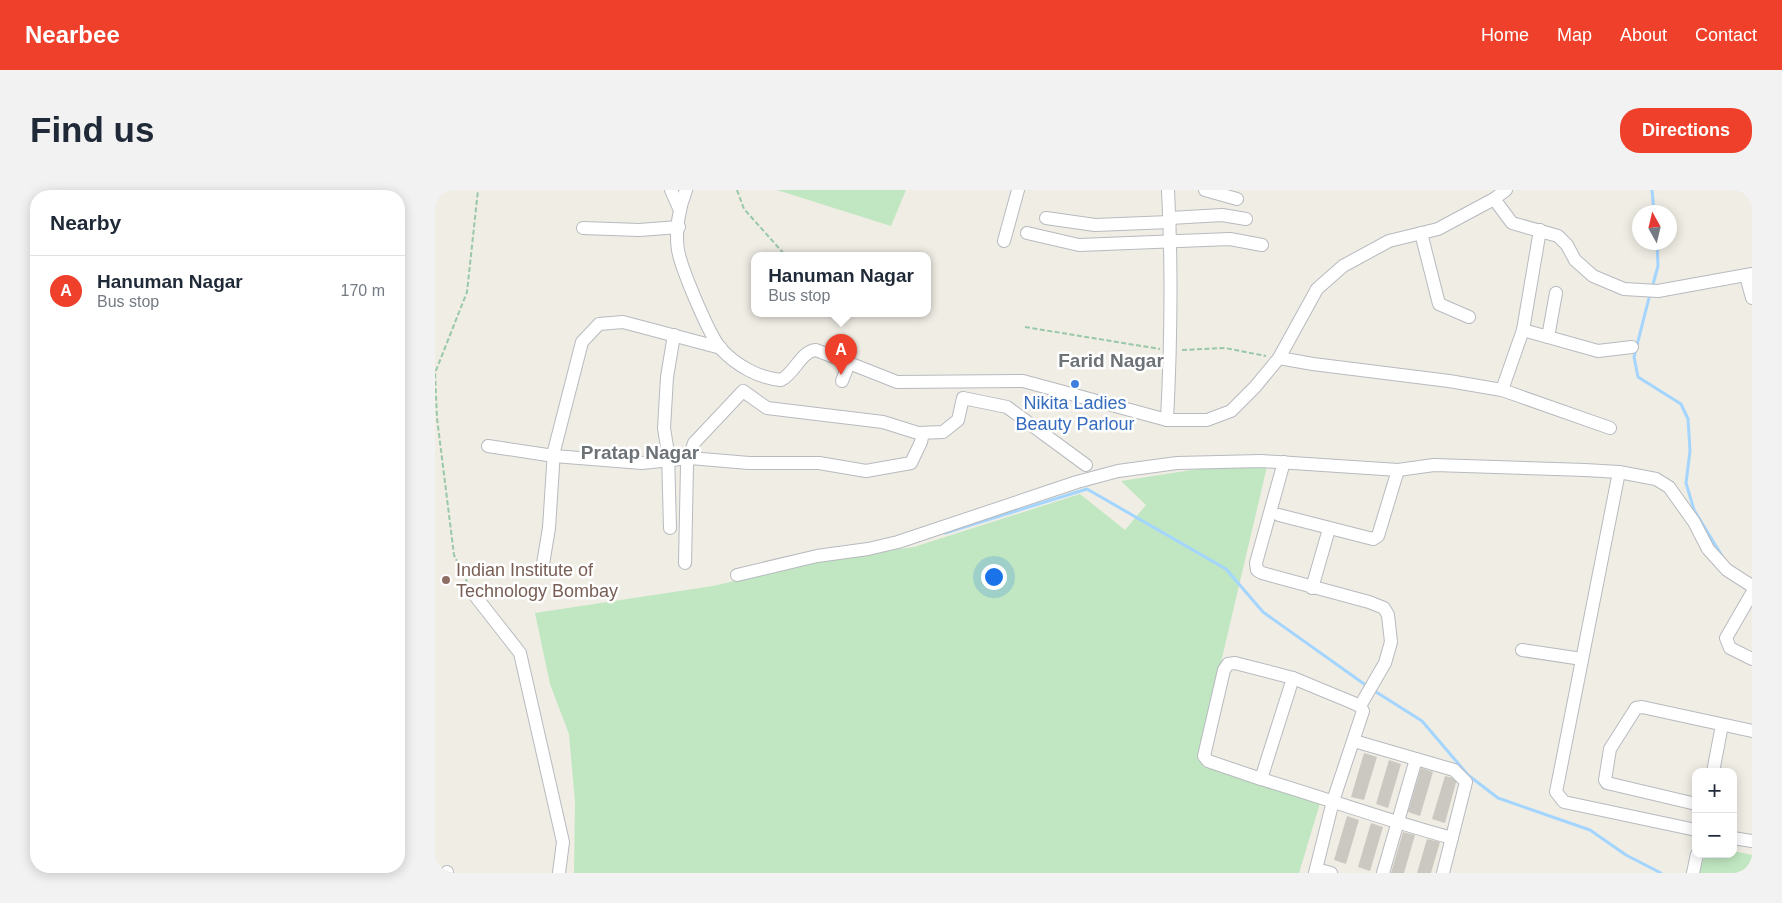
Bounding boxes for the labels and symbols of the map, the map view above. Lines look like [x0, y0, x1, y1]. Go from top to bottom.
north arrow [1632, 205, 1677, 250]
pin: A [825, 334, 857, 375]
district label: Farid Nagar [1058, 350, 1164, 371]
marker: Nikita Ladies Beauty Parlour [1069, 378, 1081, 390]
place label: Nikita Ladies Beauty Parlour [1015, 393, 1135, 434]
district label: Pratap Nagar [581, 442, 700, 463]
place label: Indian Institute of Technology Bombay [456, 560, 618, 601]
your location [981, 564, 1007, 590]
marker: Indian Institute of Technology Bombay [440, 574, 452, 586]

